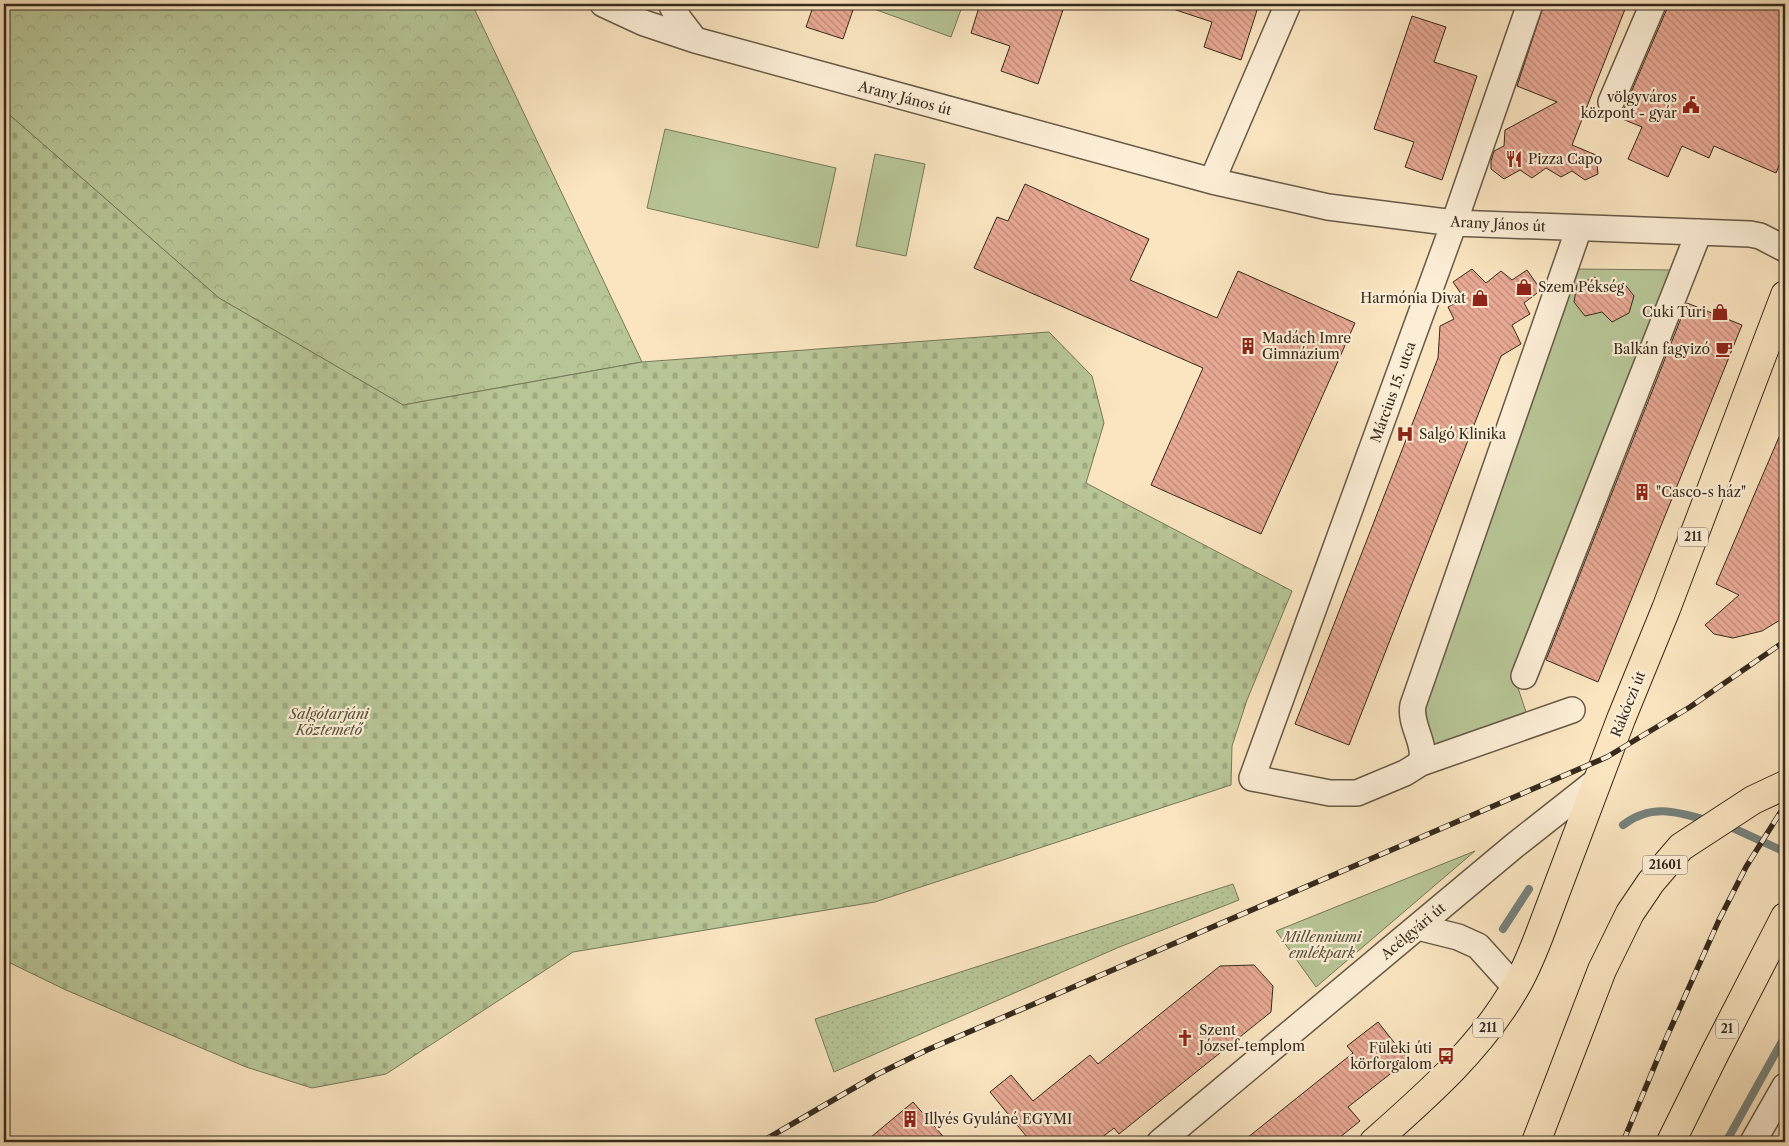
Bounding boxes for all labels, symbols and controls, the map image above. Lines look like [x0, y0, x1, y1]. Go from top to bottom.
street label: Arany János út [855, 77, 954, 119]
place label: völgyváros központ - gyár [1581, 88, 1677, 122]
public building icon: völgyváros központ - gyár [1681, 95, 1701, 115]
restaurant icon: Pizza Capo [1504, 149, 1524, 169]
place label: Pizza Capo [1528, 150, 1602, 168]
street label: Arany János út [1449, 212, 1546, 235]
shop icon: Szem Pékség [1514, 277, 1534, 297]
place label: Szem Pékség [1538, 278, 1625, 296]
shop icon: Harmónia Divat [1470, 288, 1490, 308]
place label: Harmónia Divat [1360, 289, 1466, 307]
shop icon: Cuki Turi [1710, 302, 1730, 322]
place label: Cuki Turi [1642, 303, 1706, 321]
place label: Madách Imre Gimnázium [1262, 329, 1351, 363]
building icon: Madách Imre Gimnázium [1238, 336, 1258, 356]
street label: Március 15. utca [1366, 338, 1420, 445]
cafe icon: Balkán fagyizó [1714, 339, 1734, 359]
place label: Balkán fagyizó [1613, 340, 1710, 358]
hospital icon: Salgó Klinika [1395, 424, 1415, 444]
place label: Salgó Klinika [1419, 425, 1507, 443]
building icon: "Casco-s ház" [1632, 482, 1652, 502]
place label: "Casco-s ház" [1656, 483, 1746, 501]
road number: 211 [1678, 528, 1708, 546]
street label: Rákóczi út [1607, 668, 1649, 740]
park label: Salgótarjáni Köztemető [288, 705, 370, 739]
road number: 21601 [1642, 856, 1688, 874]
street label: Acélgyári út [1376, 899, 1449, 964]
park label: Millenniumi emlékpark [1281, 928, 1363, 962]
road number: 211 [1473, 1018, 1503, 1038]
road number: 21 [1716, 1020, 1738, 1038]
place label: Szent József-templom [1197, 1021, 1305, 1055]
church icon: Szent József-templom [1175, 1028, 1195, 1048]
place label: Füleki úti körforgalom [1350, 1039, 1432, 1073]
bus stop icon: Füleki úti körforgalom [1436, 1046, 1456, 1066]
building icon: Illyés Gyuláné EGYMI [900, 1109, 920, 1129]
place label: Illyés Gyuláné EGYMI [924, 1110, 1072, 1128]

